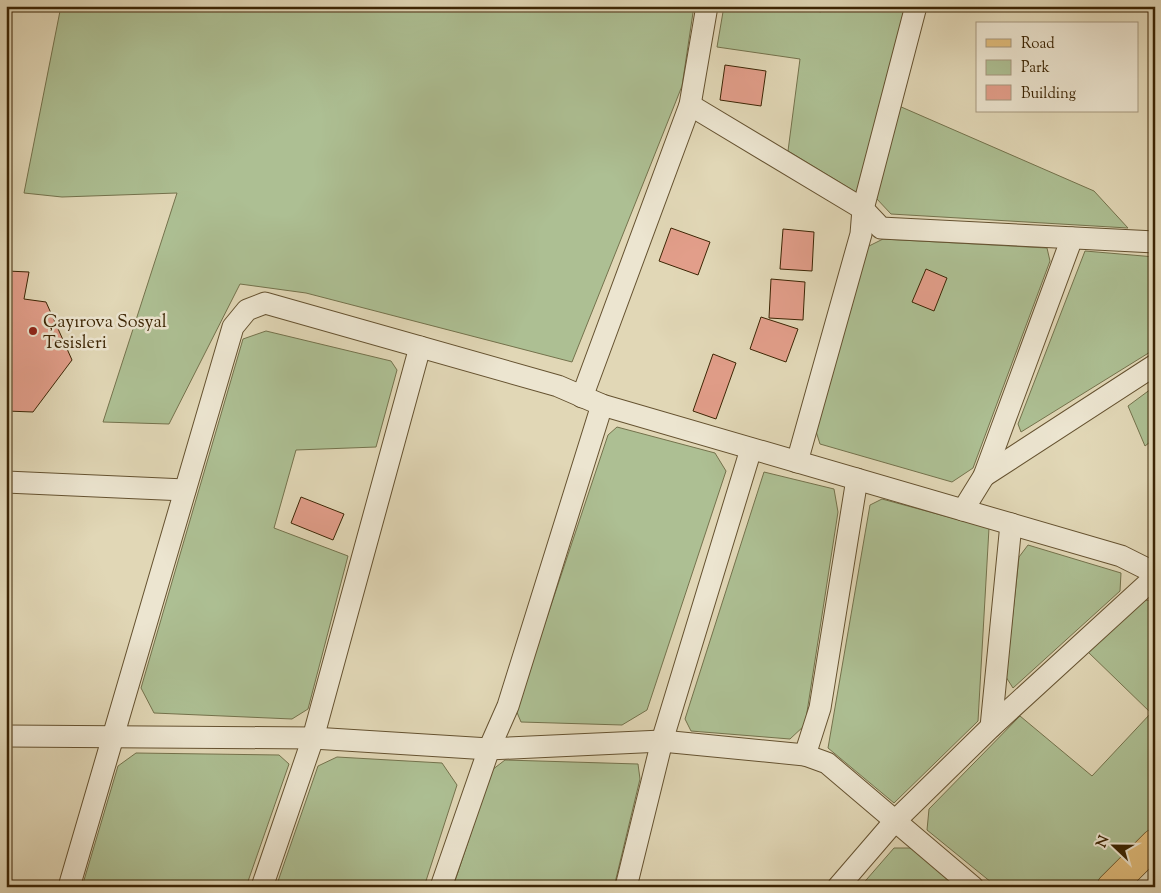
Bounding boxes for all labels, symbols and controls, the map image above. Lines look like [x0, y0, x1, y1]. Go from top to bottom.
legend [976, 22, 1138, 112]
text: Road [1021, 34, 1055, 55]
text: Park [1021, 58, 1050, 79]
text: Building [1021, 84, 1076, 105]
place label: Çayırova Sosyal Tesisleri [43, 310, 167, 357]
marker: Çayırova Sosyal Tesisleri [27, 325, 39, 337]
north arrow [1088, 820, 1138, 870]
text: N [1092, 833, 1115, 851]

